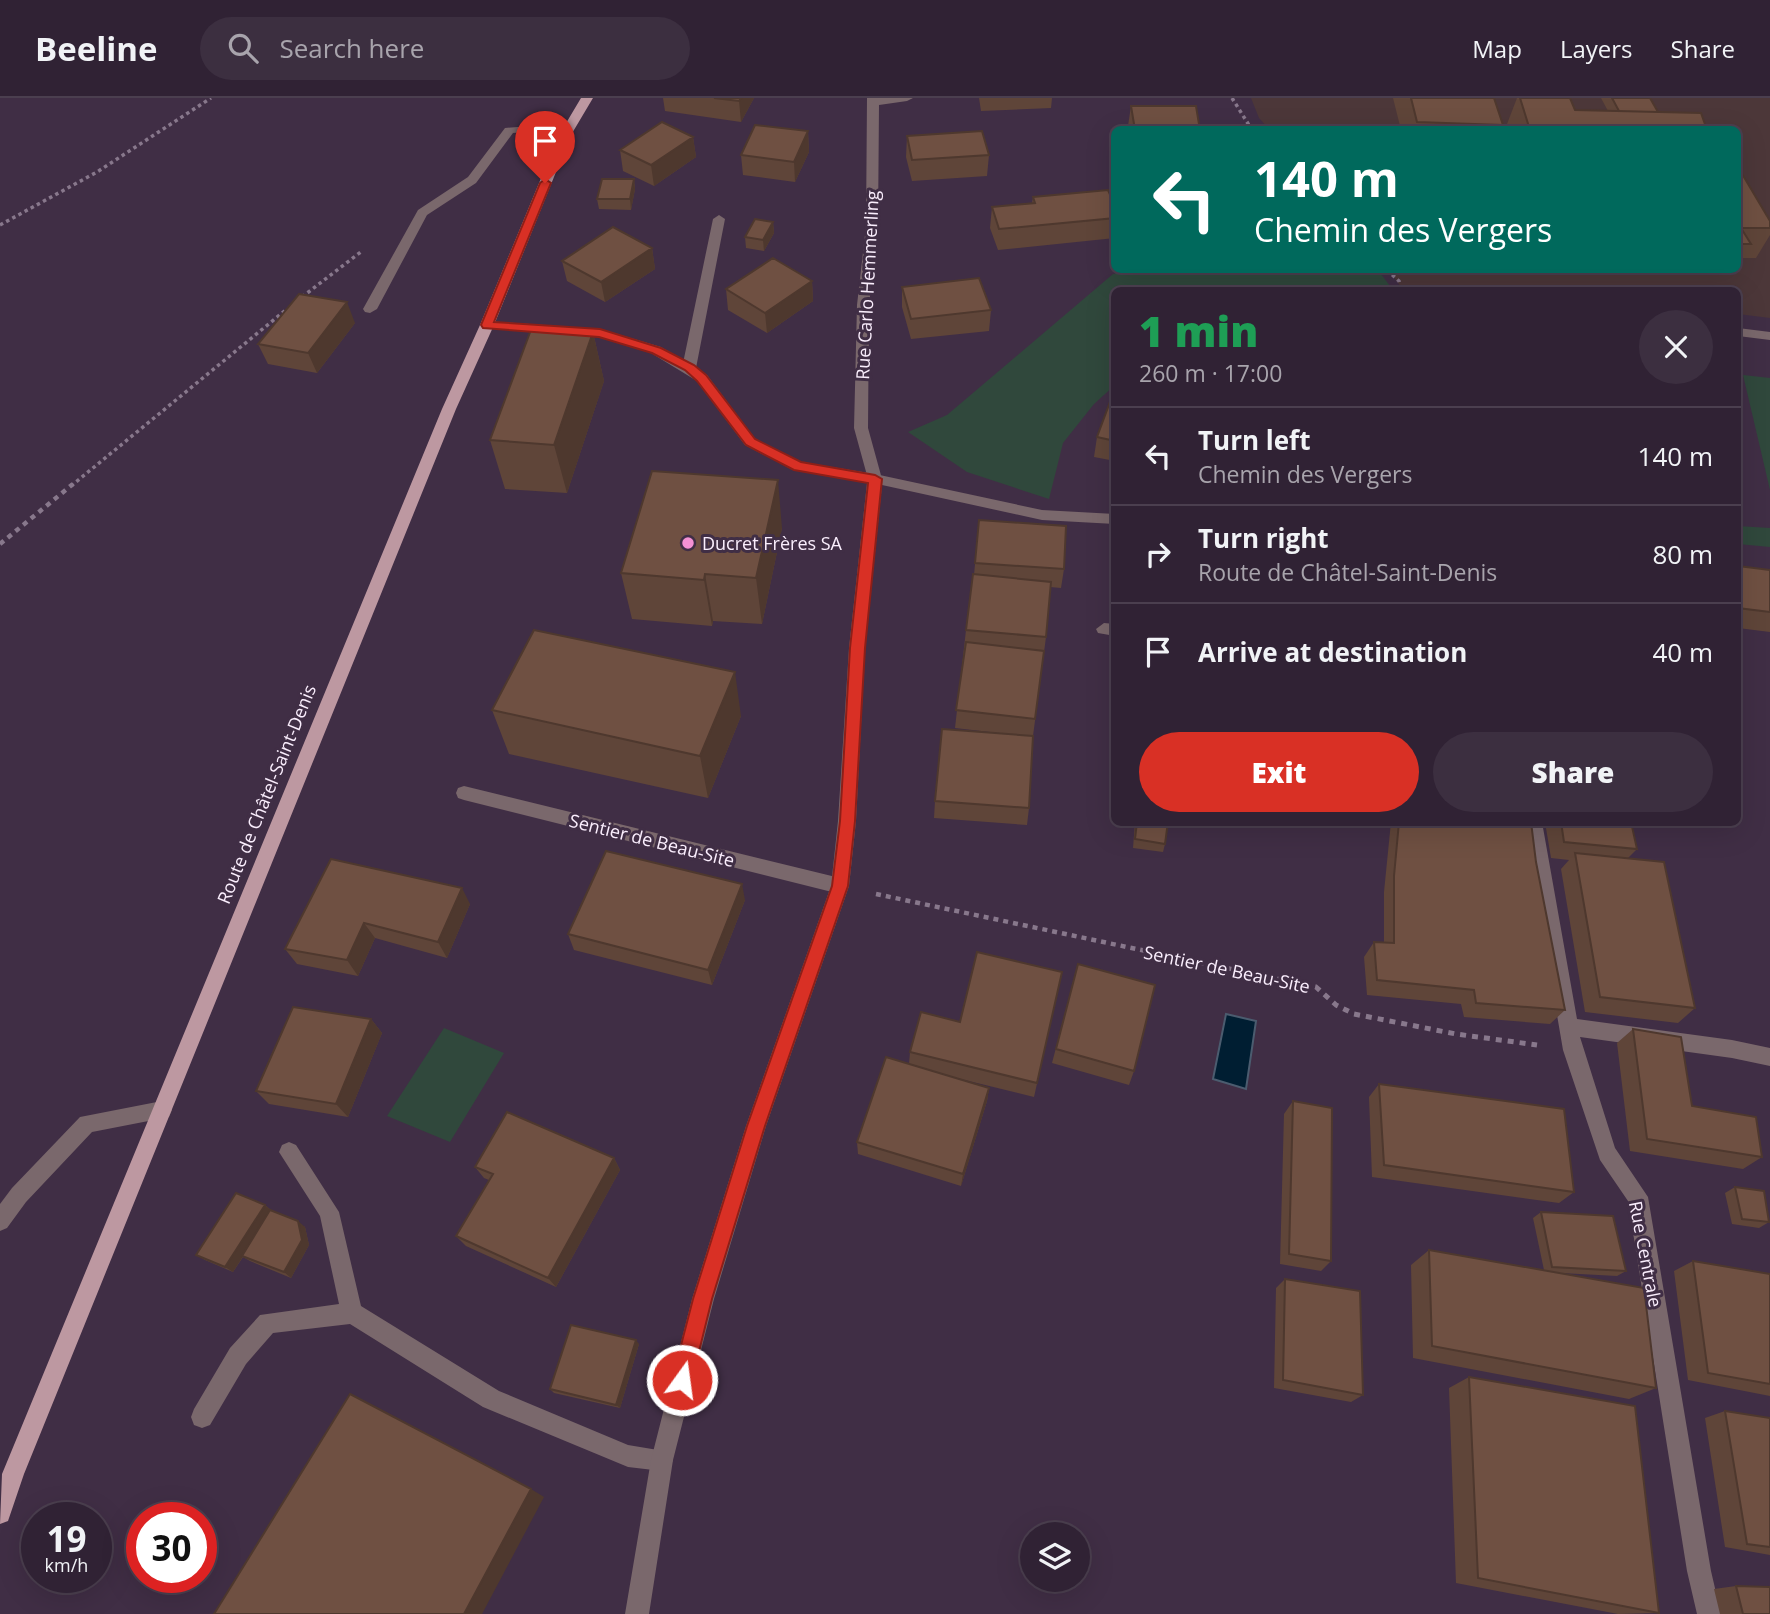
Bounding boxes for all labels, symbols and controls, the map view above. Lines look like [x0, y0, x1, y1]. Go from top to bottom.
search box [200, 17, 690, 80]
text: Beeline [35, 26, 158, 71]
icon: search [224, 29, 262, 67]
text: Search here [280, 30, 424, 66]
text: Map [1472, 32, 1522, 65]
text: Layers [1560, 32, 1633, 65]
text: Share [1671, 32, 1735, 65]
pin [515, 111, 575, 183]
icon: arrive [526, 122, 564, 160]
text: 140 m [1254, 145, 1399, 211]
icon: left [1139, 154, 1230, 245]
street label: Rue Carlo Hemmerling [850, 189, 884, 380]
text: Chemin des Vergers [1254, 208, 1552, 251]
text: 1 min [1139, 302, 1258, 359]
button: close [1639, 310, 1713, 384]
text: 260 m · 17:00 [1139, 357, 1282, 389]
text: Turn left [1198, 422, 1310, 458]
icon: left [1139, 437, 1177, 475]
text: 140 m [1638, 438, 1713, 474]
text: Chemin des Vergers [1198, 458, 1412, 490]
text: Turn right [1198, 520, 1329, 556]
place label: Ducret Frères SA [702, 531, 843, 555]
marker: Ducret Frères SA [680, 535, 696, 551]
icon: right [1139, 535, 1177, 573]
text: 80 m [1652, 536, 1713, 572]
text: Route de Châtel-Saint-Denis [1198, 556, 1497, 588]
icon: arrive [1139, 633, 1177, 671]
text: Arrive at destination [1198, 634, 1467, 670]
text: 40 m [1652, 634, 1713, 670]
street label: Route de Châtel-Saint-Denis [211, 681, 321, 907]
button: Exit [1139, 732, 1419, 812]
button: Share [1433, 732, 1713, 812]
street label: Sentier de Beau-Site [567, 808, 737, 872]
street label: Sentier de Beau-Site [1142, 940, 1312, 998]
street label: Rue Centrale [1624, 1199, 1668, 1309]
position arrow [645, 1343, 719, 1417]
speed limit sign: 30 [126, 1502, 217, 1593]
text: 19 [46, 1515, 87, 1562]
map controls [1020, 1522, 1090, 1592]
button: layers [1020, 1522, 1090, 1592]
text: km/h [45, 1553, 88, 1577]

